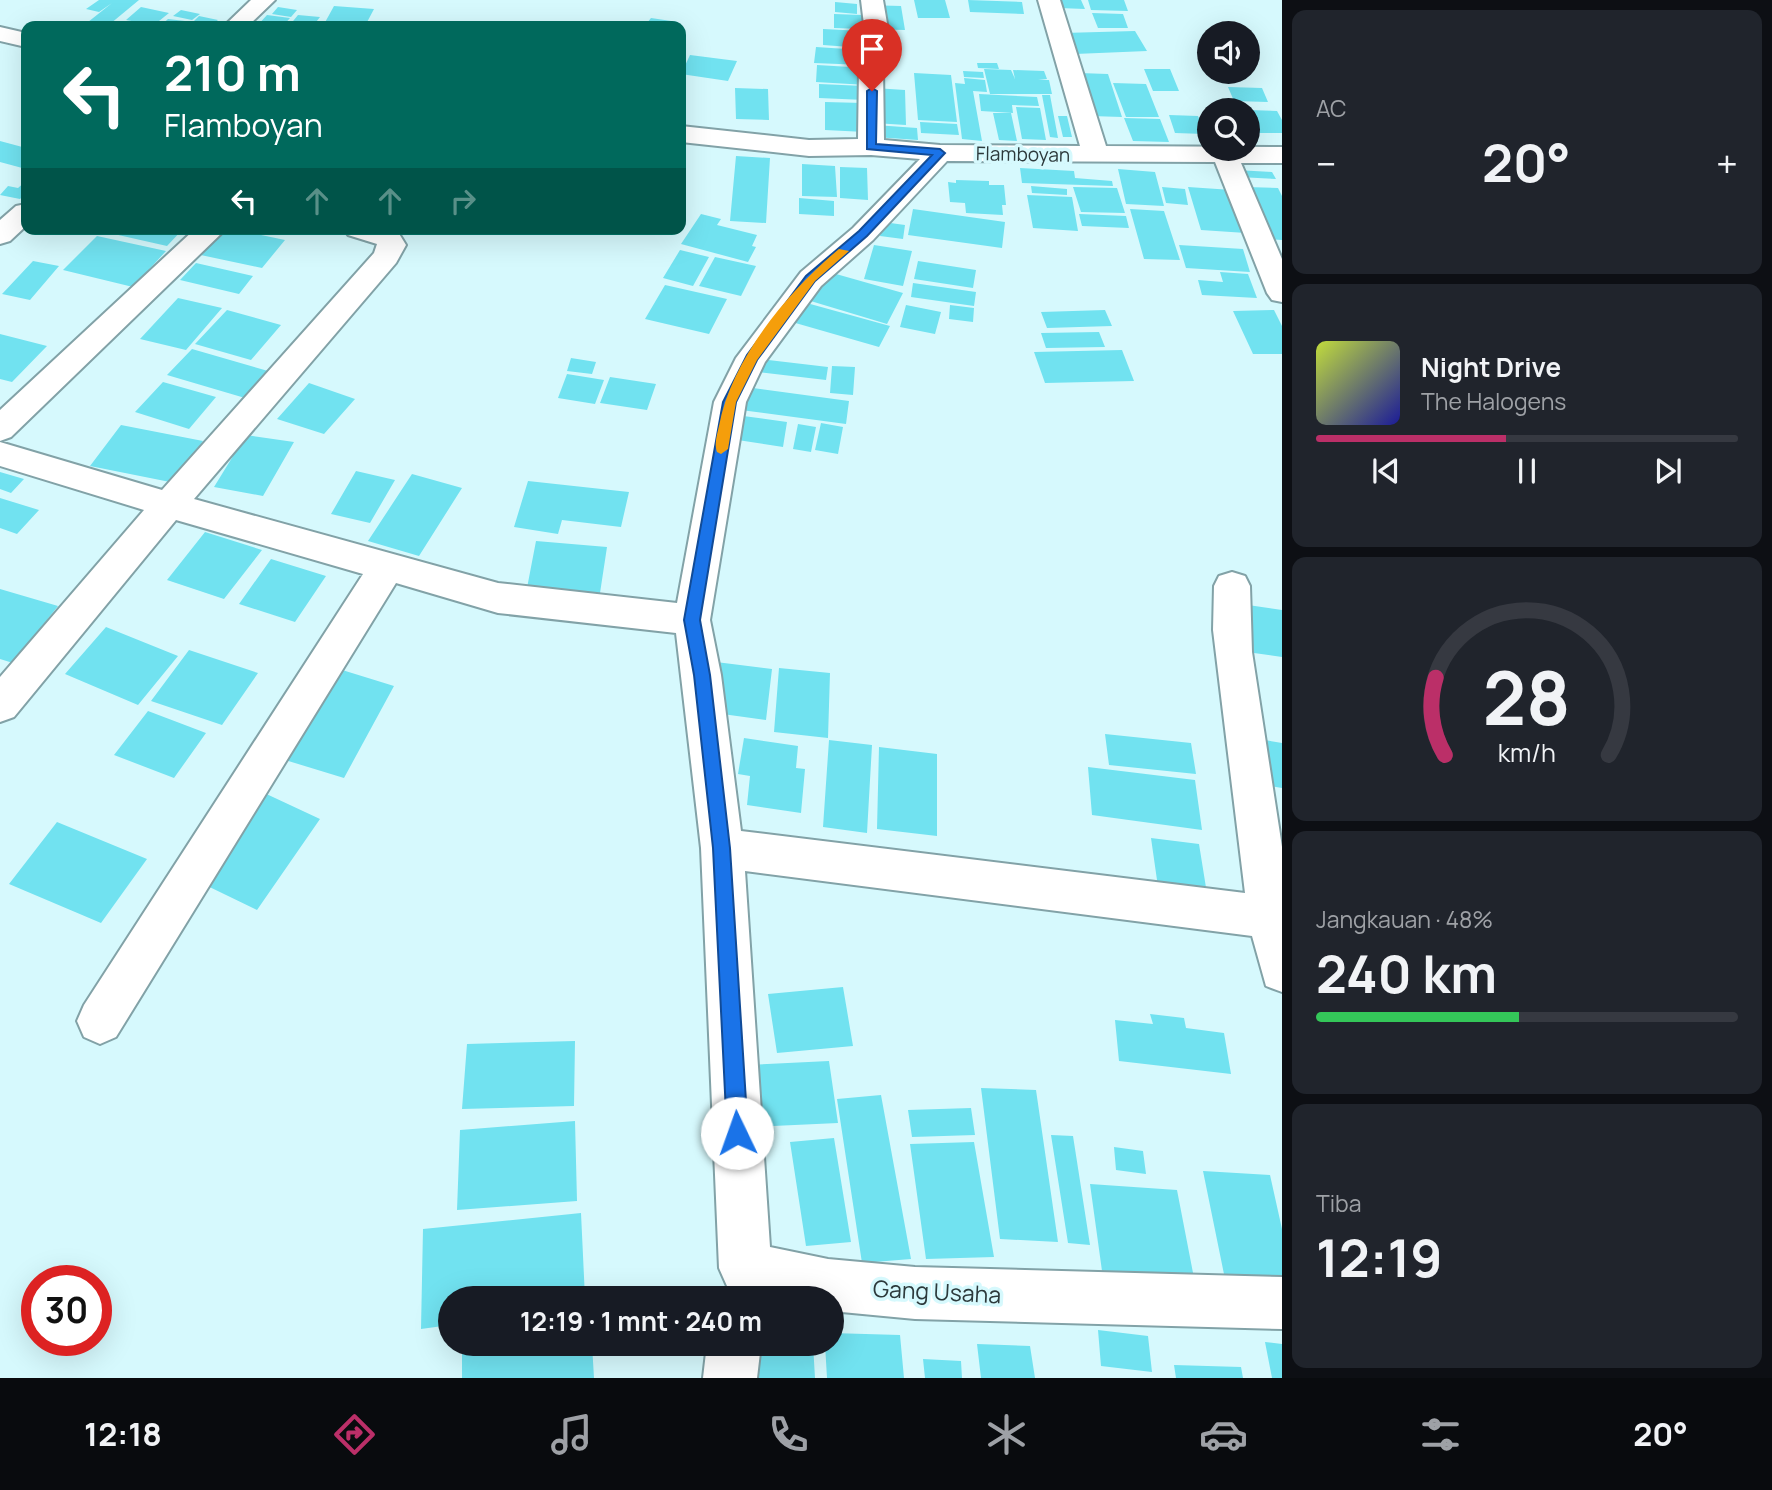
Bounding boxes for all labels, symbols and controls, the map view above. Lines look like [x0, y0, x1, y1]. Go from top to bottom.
pin [842, 19, 902, 91]
map controls [1197, 21, 1260, 161]
button: sound [1197, 21, 1260, 84]
icon: arrive [853, 30, 891, 68]
text: 210 m [164, 39, 301, 106]
icon: left [49, 49, 140, 140]
text: AC [1316, 92, 1347, 124]
button: search [1197, 98, 1260, 161]
text: Flamboyan [164, 103, 323, 147]
text: 20° [1482, 127, 1571, 198]
text: − [1316, 137, 1337, 189]
text: + [1716, 137, 1738, 189]
street label: Flamboyan [976, 140, 1070, 168]
icon: left [225, 182, 263, 220]
icon: ahead [298, 182, 336, 220]
icon: ahead [371, 182, 409, 220]
icon: right [444, 182, 482, 220]
text: Night Drive [1421, 349, 1561, 385]
text: The Halogens [1421, 385, 1566, 417]
icon: previous [1367, 452, 1405, 490]
icon: pause [1508, 452, 1546, 490]
icon: next [1649, 452, 1687, 490]
text: 28 [1483, 647, 1571, 747]
text: km/h [1498, 735, 1556, 770]
text: Jangkauan · 48% [1316, 903, 1493, 935]
text: 240 km [1316, 938, 1497, 1009]
position arrow [700, 1096, 774, 1170]
text: Tiba [1316, 1187, 1361, 1219]
text: 12:19 [1316, 1222, 1443, 1293]
speed limit sign: 30 [21, 1265, 112, 1356]
street label: Gang Usaha [872, 1272, 1002, 1310]
text: 12:19 · 1 mnt · 240 m [520, 1303, 762, 1339]
icon: directions [330, 1410, 379, 1459]
icon: music [547, 1410, 596, 1459]
icon: phone [764, 1410, 813, 1459]
icon: climate [982, 1410, 1031, 1459]
icon: car [1199, 1410, 1248, 1459]
icon: filters [1416, 1410, 1465, 1459]
text: 12:18 [84, 1412, 162, 1456]
text: 20° [1633, 1412, 1688, 1456]

